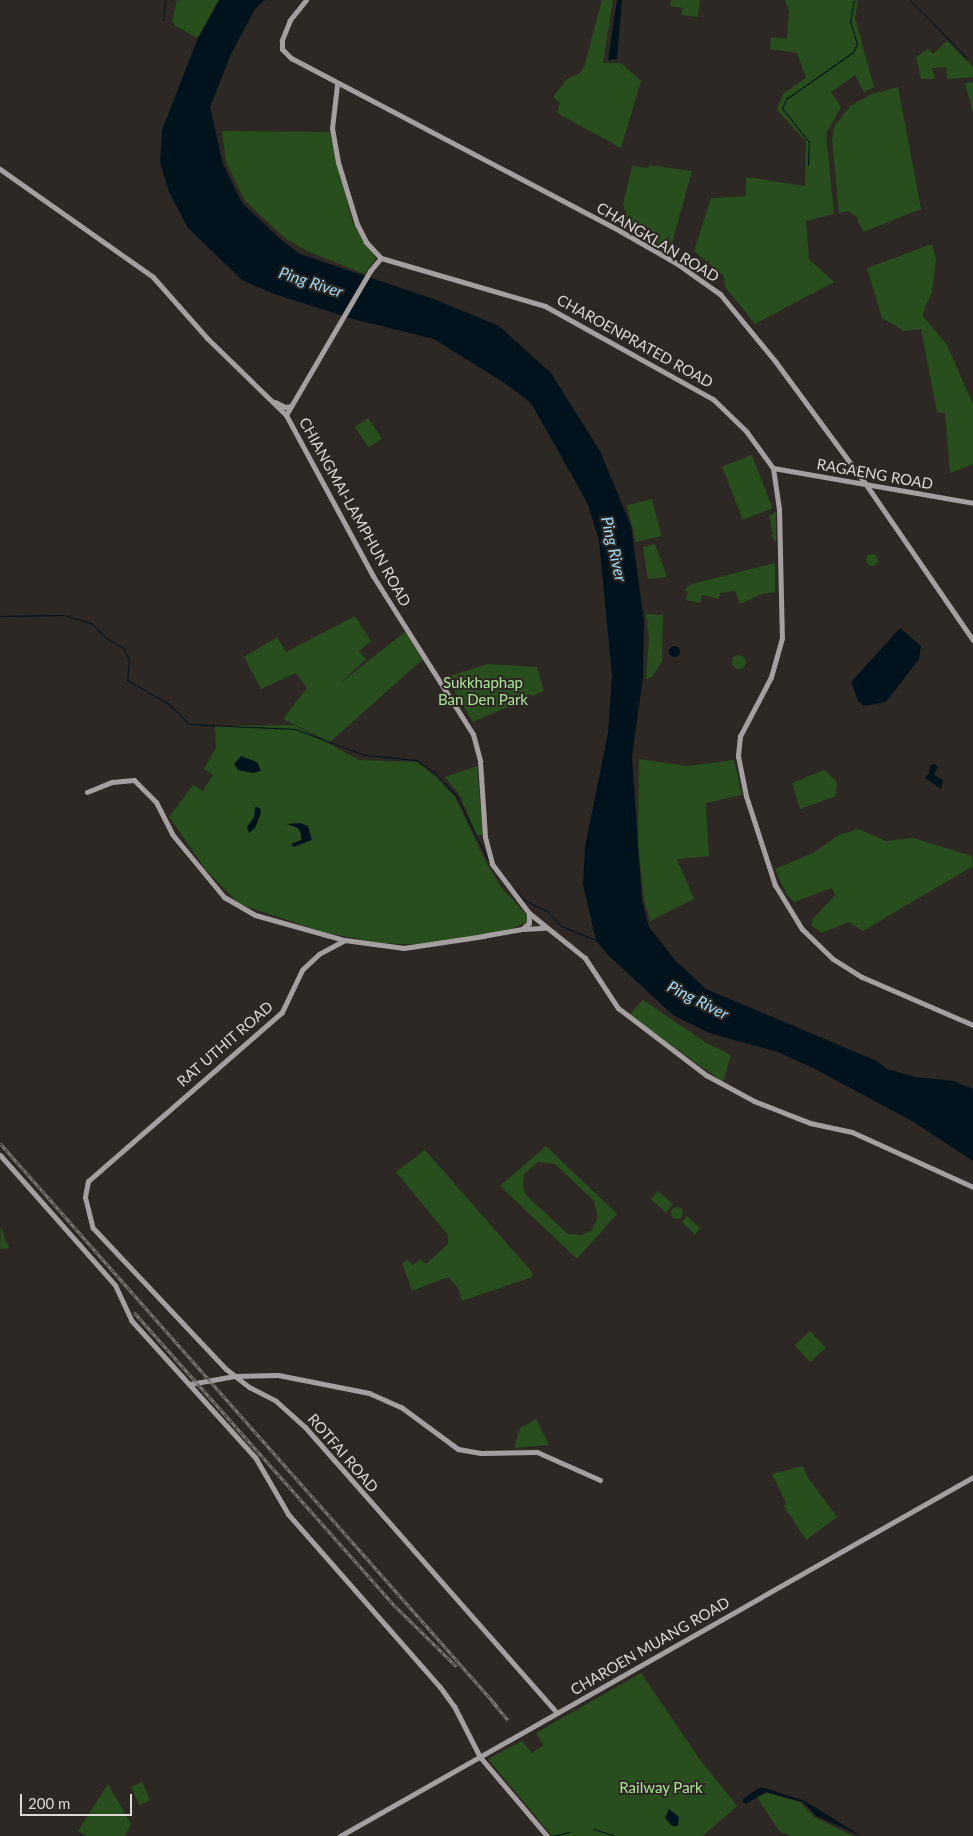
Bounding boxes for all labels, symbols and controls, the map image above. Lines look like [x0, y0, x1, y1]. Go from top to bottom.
street label: CHANGKLAN ROAD [593, 198, 723, 286]
water label: Ping River [277, 263, 345, 301]
street label: CHAROENPRATED ROAD [554, 290, 716, 392]
street label: CHIANGMAI-LAMPHUN ROAD [295, 414, 415, 610]
street label: RAGAENG ROAD [815, 455, 935, 493]
water label: Ping River [597, 515, 631, 583]
park label: Sukkhaphap Ban Den Park [438, 673, 528, 708]
water label: Ping River [664, 976, 732, 1024]
street label: RAT UTHIT ROAD [173, 997, 277, 1091]
street label: ROTFAI ROAD [304, 1410, 382, 1496]
street label: CHAROEN MUANG ROAD [567, 1593, 733, 1699]
park label: Railway Park [619, 1779, 703, 1797]
scale bar [22, 1784, 135, 1816]
text: 200 m [28, 1794, 70, 1812]

